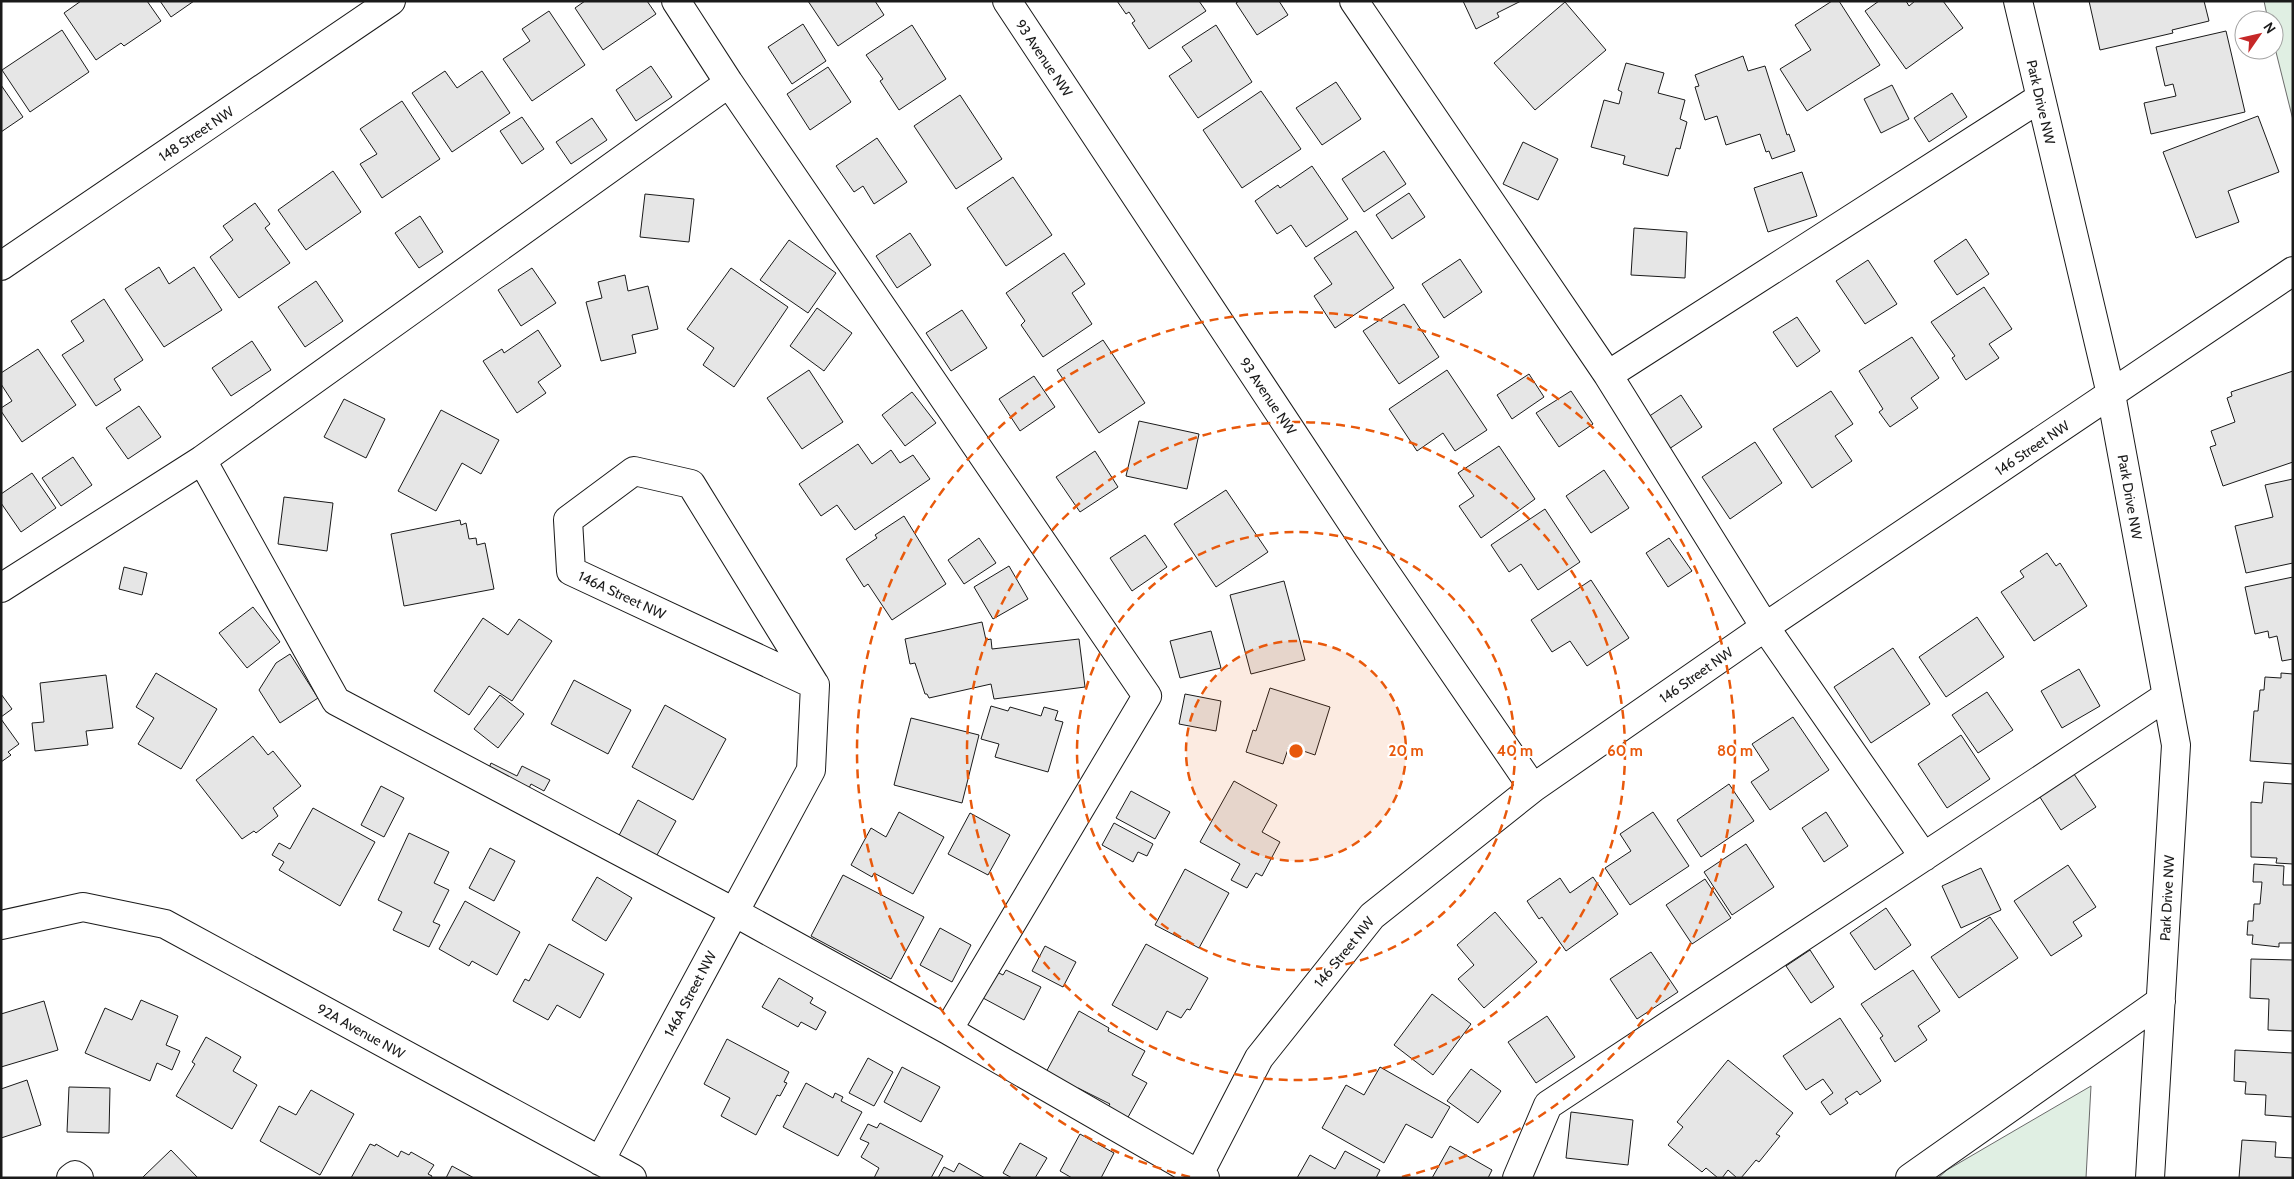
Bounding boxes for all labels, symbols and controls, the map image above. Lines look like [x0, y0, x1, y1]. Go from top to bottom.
north arrow [2234, 10, 2284, 60]
street label: 93 Avenue NW [1012, 16, 1077, 101]
text: N [2260, 19, 2280, 37]
street label: Park Drive NW [2023, 58, 2060, 147]
street label: 148 Street NW [155, 102, 238, 166]
street label: 93 Avenue NW [1236, 354, 1301, 439]
street label: 146 Street NW [1991, 416, 2073, 480]
street label: Park Drive NW [2114, 453, 2146, 542]
street label: 146A Street NW [575, 567, 669, 623]
street label: 146 Street NW [1656, 643, 1737, 707]
centre of rings [1287, 742, 1305, 760]
text: 20 m [1389, 742, 1423, 760]
text: 40 m [1497, 742, 1533, 760]
text: 60 m [1607, 742, 1643, 760]
text: 80 m [1717, 742, 1753, 760]
street label: Park Drive NW [2156, 854, 2178, 941]
street label: 146 Street NW [1310, 912, 1379, 991]
street label: 146A Street NW [660, 947, 721, 1040]
street label: 92A Avenue NW [314, 999, 409, 1063]

